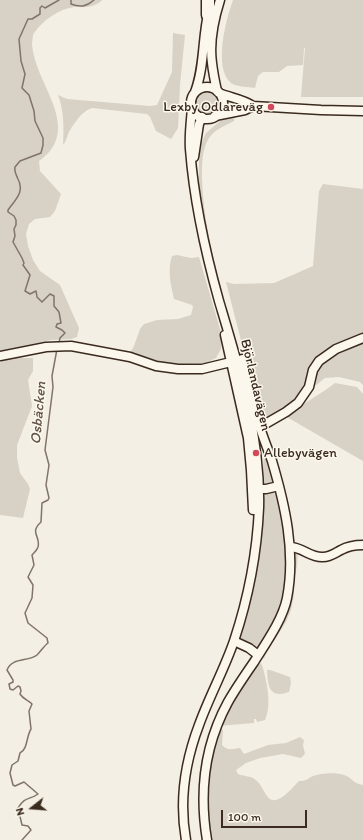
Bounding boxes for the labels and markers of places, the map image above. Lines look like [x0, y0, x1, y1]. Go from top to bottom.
place label: Lexby Odlareväg [163, 99, 263, 115]
marker: Lexby Odlareväg [266, 102, 276, 112]
place label: Allebyvägen [264, 445, 337, 461]
marker: Allebyvägen [251, 448, 261, 458]

